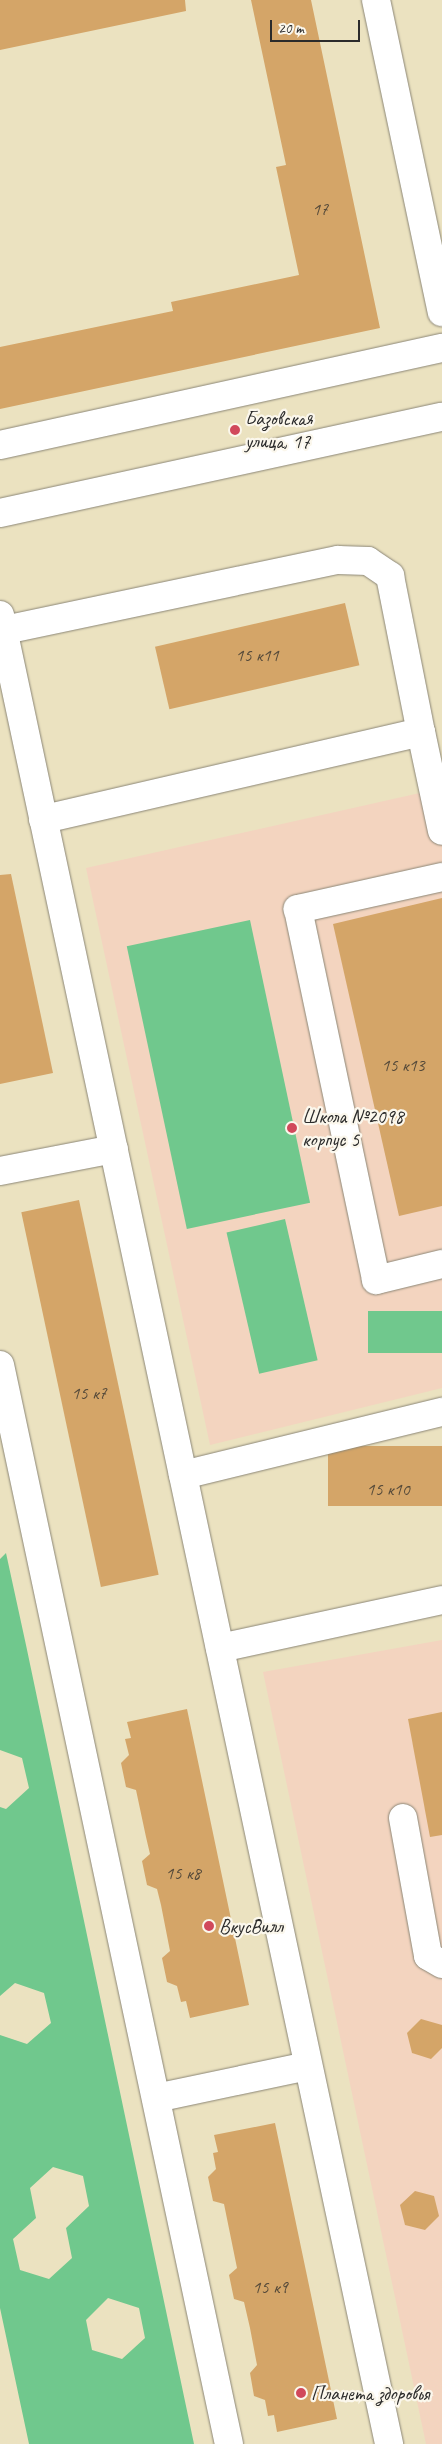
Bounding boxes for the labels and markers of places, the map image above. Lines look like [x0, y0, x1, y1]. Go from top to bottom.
place label: Базовская улица, 17 [245, 406, 312, 453]
marker: Базовская улица, 17 [229, 424, 241, 436]
place label: Школа №2098 корпус 5 [302, 1104, 403, 1151]
marker: Школа №2098 корпус 5 [286, 1122, 298, 1134]
place label: ВкусВилл [219, 1914, 283, 1938]
marker: ВкусВилл [203, 1920, 215, 1932]
place label: Планета здоровья [311, 2381, 429, 2405]
marker: Планета здоровья [295, 2387, 307, 2399]

